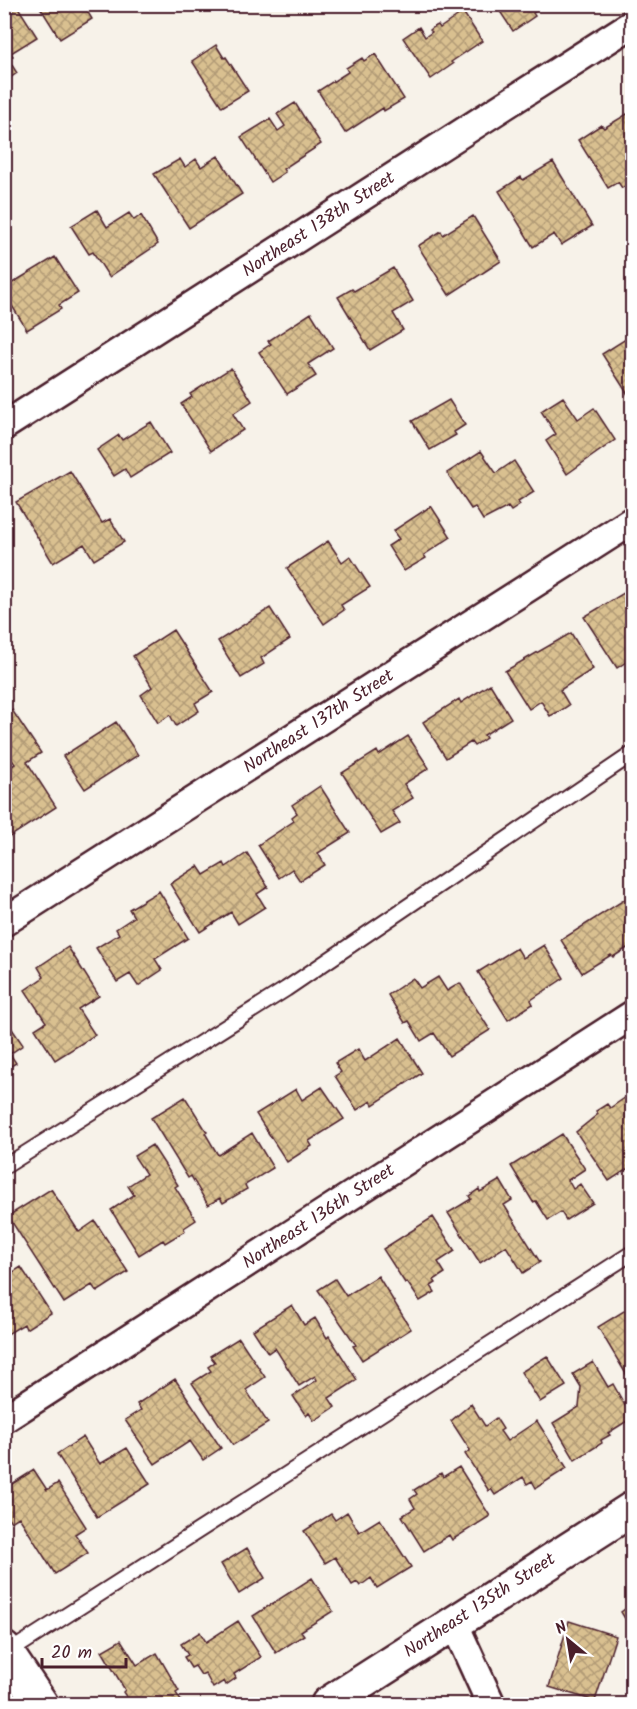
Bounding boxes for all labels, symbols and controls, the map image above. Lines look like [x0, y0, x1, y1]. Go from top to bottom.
street label: Northeast 138th Street [237, 164, 402, 286]
street label: Northeast 137th Street [238, 662, 401, 782]
street label: Northeast 136th Street [237, 1156, 402, 1277]
street label: Northeast 135th Street [400, 1549, 560, 1663]
north arrow [538, 1610, 598, 1670]
scale bar [42, 1631, 126, 1669]
text: 20 m [51, 1639, 92, 1668]

